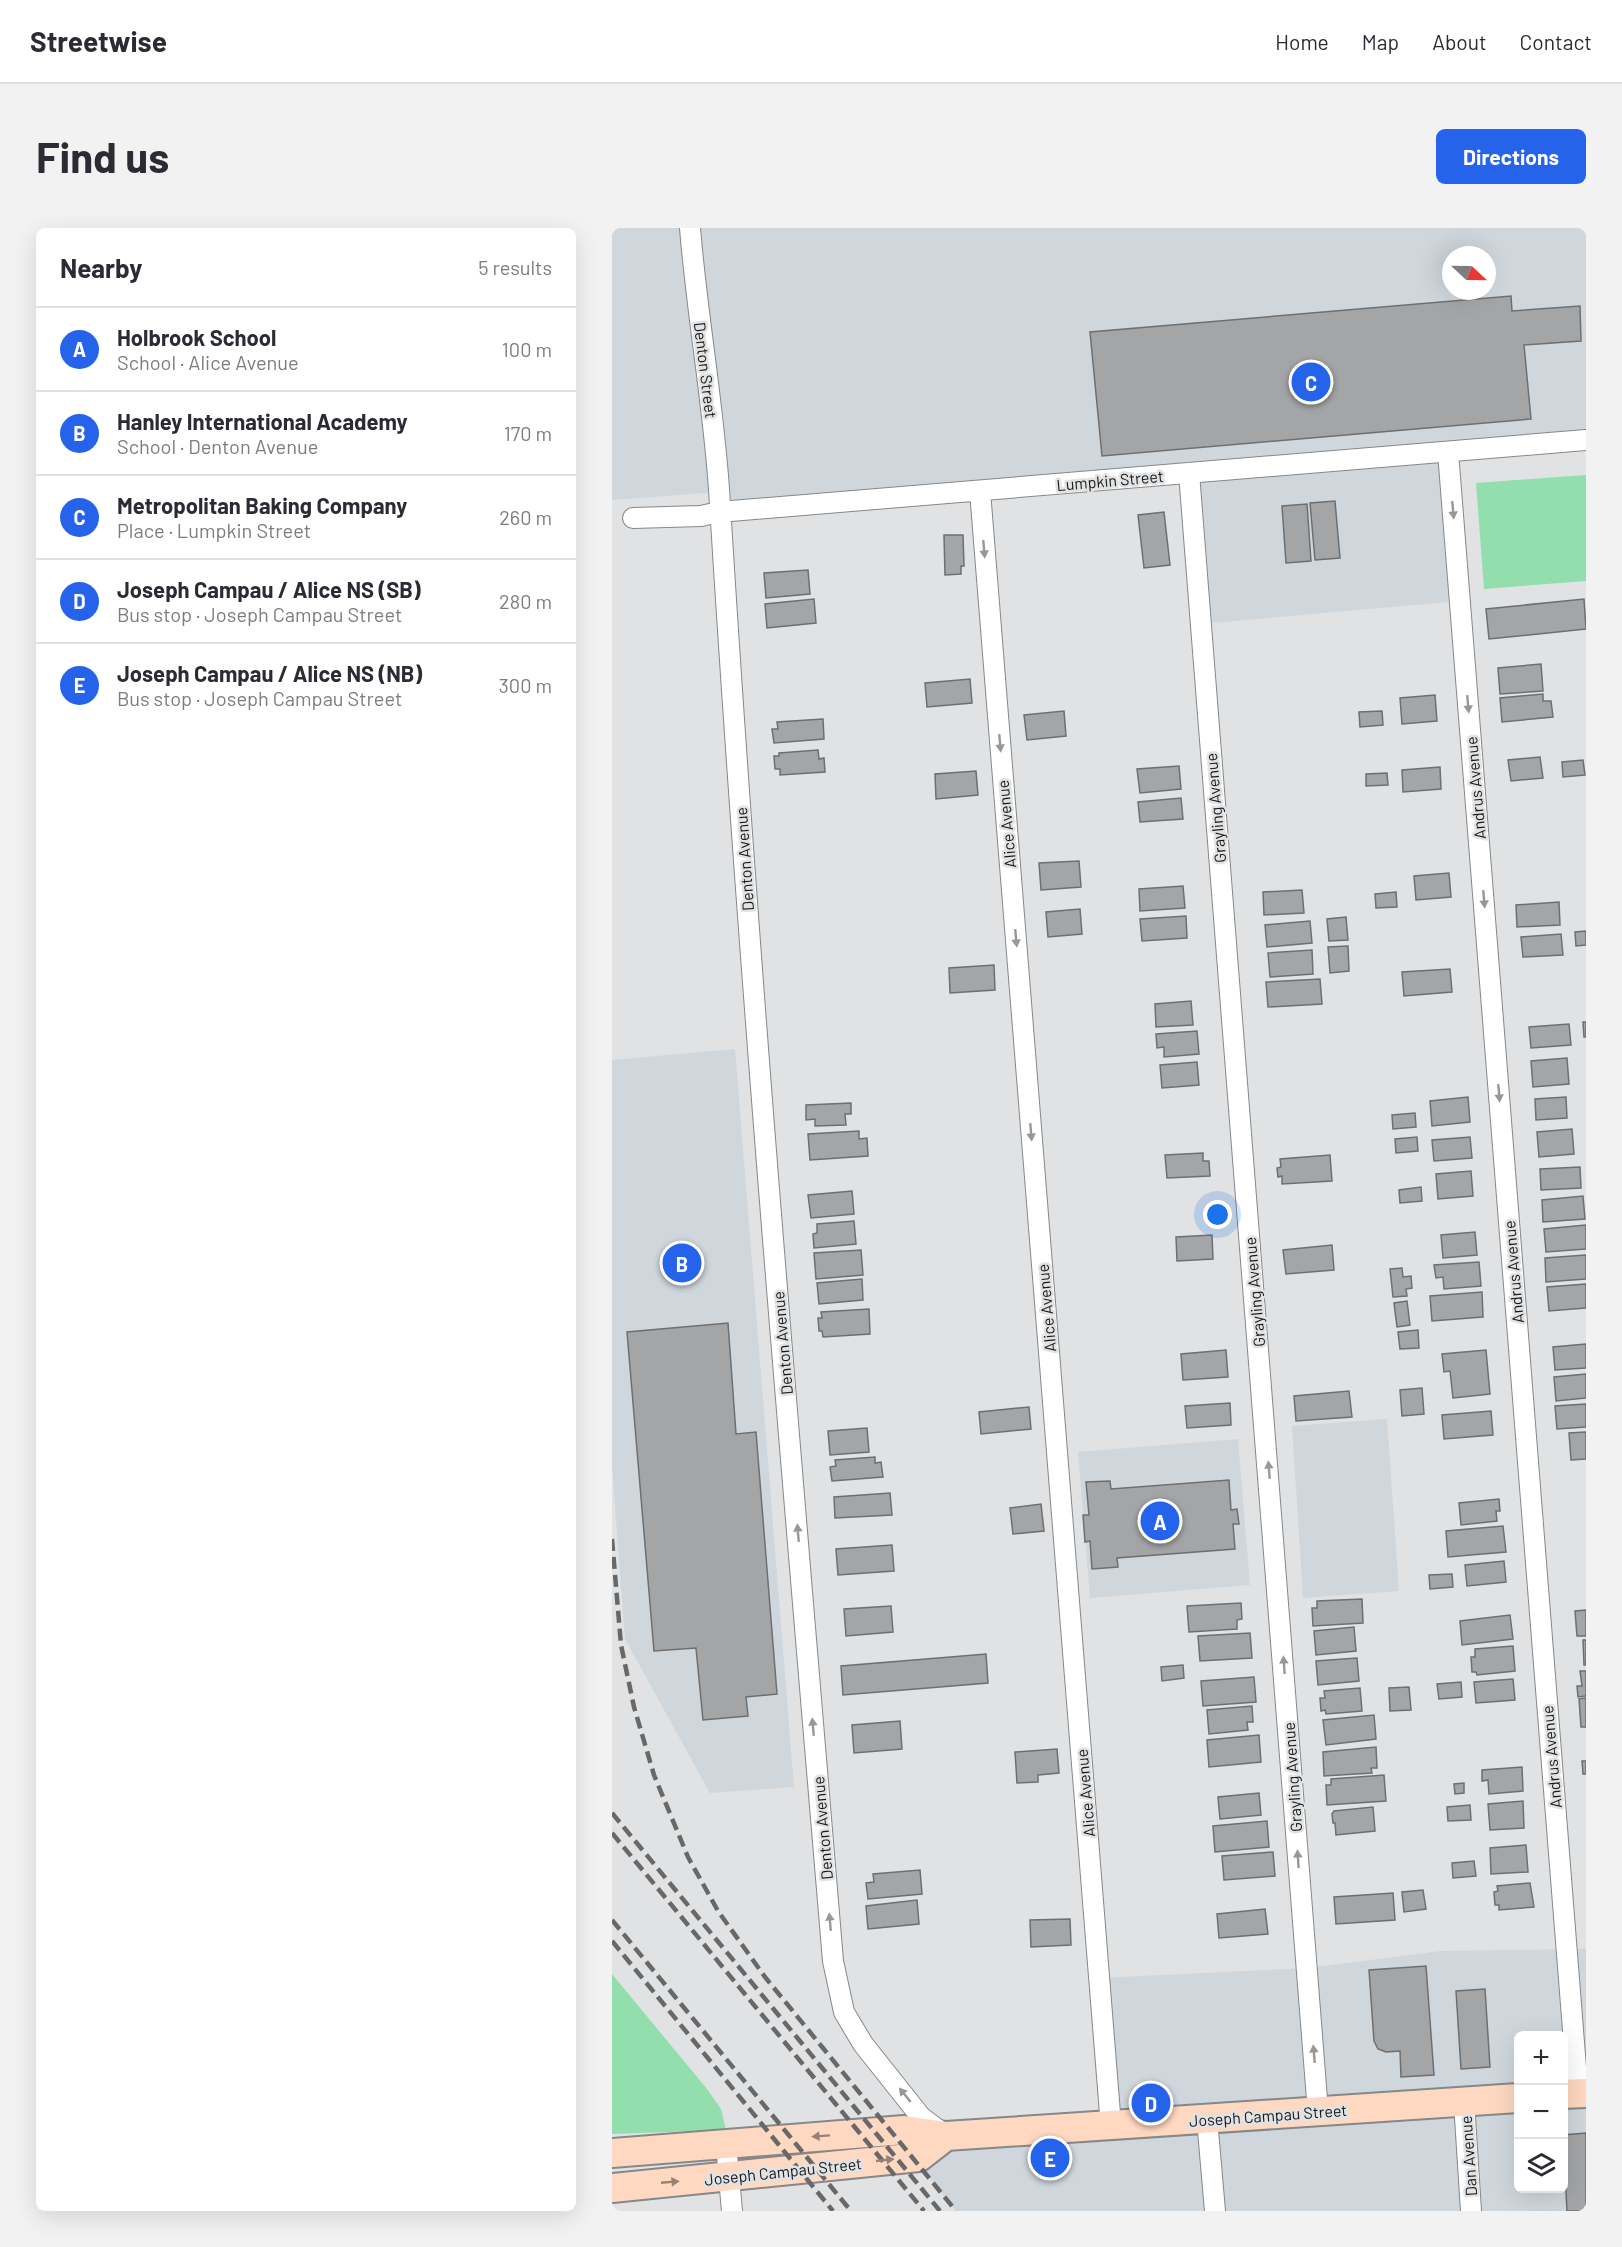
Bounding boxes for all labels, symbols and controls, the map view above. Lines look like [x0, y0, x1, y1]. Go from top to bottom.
text: Streetwise [30, 24, 167, 58]
text: Home [1275, 29, 1329, 54]
text: Map [1362, 29, 1399, 54]
text: About [1432, 29, 1487, 54]
text: Contact [1520, 29, 1592, 54]
button: Directions [1436, 129, 1586, 184]
text: Find us [36, 131, 169, 181]
north arrow [1442, 246, 1496, 300]
text: Nearby [60, 252, 142, 283]
text: 5 results [478, 255, 552, 279]
street label: Denton Street [691, 321, 721, 419]
text: Holbrook School [117, 324, 276, 350]
text: A [73, 337, 86, 361]
text: 100 m [502, 337, 552, 361]
text: School · Alice Avenue [117, 350, 299, 374]
pin: C [1292, 360, 1330, 404]
text: Hanley International Academy [117, 408, 408, 434]
text: B [73, 421, 86, 445]
text: 170 m [504, 421, 552, 445]
text: School · Denton Avenue [117, 434, 318, 458]
street label: Lumpkin Street [1056, 466, 1164, 494]
text: Metropolitan Baking Company [117, 492, 407, 518]
one-way arrow [1448, 500, 1458, 519]
text: C [73, 505, 86, 529]
text: 260 m [499, 505, 552, 529]
text: Place · Lumpkin Street [117, 518, 311, 542]
one-way arrow [979, 539, 989, 558]
text: Joseph Campau / Alice NS (SB) [117, 576, 421, 602]
text: D [73, 589, 86, 613]
text: 280 m [499, 589, 552, 613]
text: Bus stop · Joseph Campau Street [117, 602, 402, 626]
text: Joseph Campau / Alice NS (NB) [117, 660, 422, 686]
text: E [74, 673, 85, 697]
text: 300 m [499, 673, 552, 697]
text: Bus stop · Joseph Campau Street [117, 686, 402, 710]
one-way arrow [1463, 695, 1473, 714]
one-way arrow [995, 734, 1005, 753]
street label: Andrus Avenue [1461, 736, 1489, 840]
street label: Grayling Avenue [1201, 752, 1229, 864]
street label: Alice Avenue [993, 779, 1019, 869]
street label: Denton Avenue [731, 806, 757, 912]
one-way arrow [1479, 889, 1488, 908]
one-way arrow [1011, 928, 1021, 947]
one-way arrow [1494, 1084, 1504, 1103]
one-way arrow [1027, 1122, 1036, 1141]
your location [1203, 1200, 1232, 1229]
street label: Andrus Avenue [1499, 1220, 1527, 1324]
street label: Grayling Avenue [1240, 1236, 1268, 1348]
pin: B [662, 1240, 702, 1286]
street label: Alice Avenue [1033, 1263, 1059, 1353]
street label: Denton Avenue [768, 1290, 796, 1396]
one-way arrow [1264, 1461, 1273, 1480]
pin: A [1140, 1498, 1180, 1544]
one-way arrow [793, 1523, 802, 1542]
one-way arrow [1279, 1655, 1288, 1674]
street label: Andrus Avenue [1537, 1705, 1565, 1809]
one-way arrow [809, 1718, 818, 1737]
street label: Grayling Avenue [1279, 1721, 1305, 1833]
street label: Alice Avenue [1072, 1748, 1098, 1838]
street label: Denton Avenue [808, 1775, 836, 1881]
one-way arrow [1294, 1850, 1303, 1869]
one-way arrow [825, 1912, 834, 1931]
map controls [1514, 2031, 1568, 2193]
button: + [1514, 2031, 1568, 2085]
one-way arrow [1309, 2044, 1319, 2063]
pin: D [1132, 2080, 1170, 2126]
button: − [1514, 2085, 1568, 2139]
one-way arrow [899, 2088, 911, 2103]
street label: Joseph Campau Street [1188, 2100, 1348, 2130]
street label: Dan Avenue [1456, 2115, 1480, 2197]
one-way arrow [811, 2132, 830, 2141]
pin: E [1030, 2136, 1070, 2180]
button: layers [1514, 2139, 1568, 2193]
street label: Joseph Campau Street [703, 2153, 863, 2189]
one-way arrow [876, 2155, 895, 2165]
one-way arrow [661, 2177, 680, 2187]

